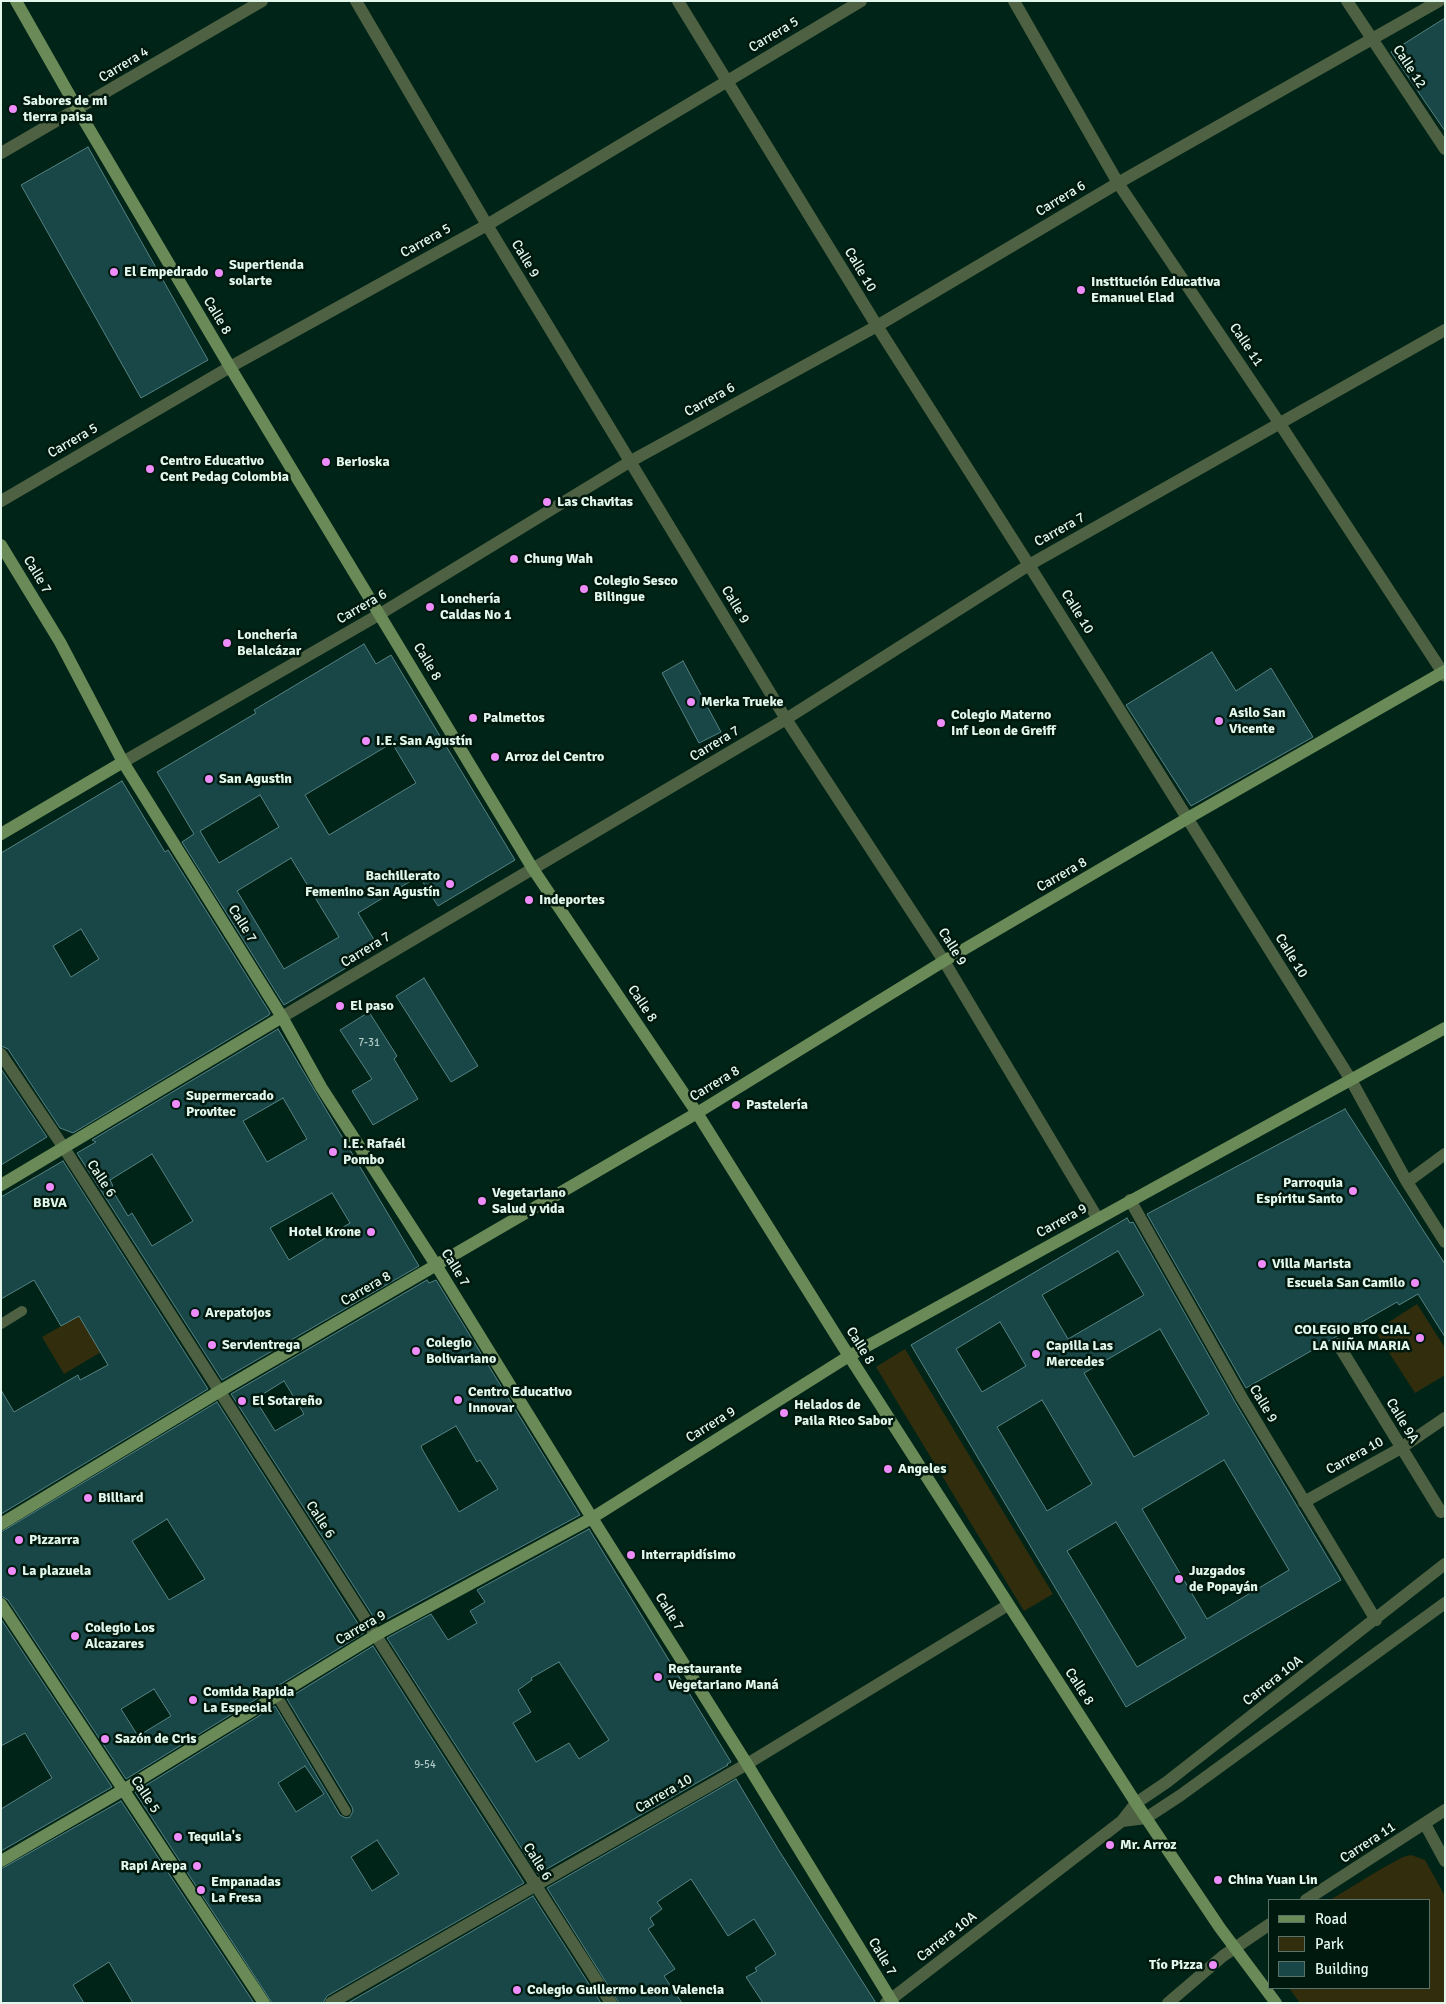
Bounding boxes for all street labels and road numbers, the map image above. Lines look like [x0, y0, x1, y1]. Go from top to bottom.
street label: Carrera 5 [746, 14, 802, 56]
street label: Calle 12 [1389, 42, 1429, 92]
street label: Carrera 4 [96, 44, 152, 86]
street label: Carrera 6 [1033, 178, 1089, 220]
street label: Carrera 5 [398, 220, 454, 262]
street label: Calle 9 [507, 237, 543, 281]
street label: Calle 10 [840, 245, 880, 295]
street label: Calle 8 [199, 294, 235, 338]
street label: Calle 11 [1225, 320, 1267, 370]
street label: Carrera 6 [682, 379, 738, 421]
street label: Carrera 5 [45, 420, 101, 462]
street label: Carrera 7 [1032, 509, 1088, 551]
street label: Calle 7 [19, 553, 55, 597]
street label: Calle 9 [717, 583, 753, 627]
street label: Carrera 6 [334, 586, 390, 628]
street label: Calle 10 [1057, 587, 1097, 637]
street label: Calle 8 [409, 640, 445, 684]
street label: Carrera 7 [687, 723, 743, 765]
street label: Carrera 8 [1034, 854, 1090, 896]
street label: Calle 7 [224, 902, 260, 946]
street label: Calle 9 [934, 925, 970, 969]
street label: Carrera 7 [338, 929, 394, 971]
street label: Calle 10 [1271, 931, 1311, 981]
street label: Calle 8 [624, 982, 660, 1026]
street label: Carrera 8 [687, 1063, 743, 1105]
street label: Calle 6 [83, 1157, 119, 1201]
street label: Carrera 9 [1034, 1200, 1090, 1242]
street label: Calle 7 [437, 1246, 473, 1290]
street label: Carrera 8 [338, 1268, 394, 1310]
street label: Calle 8 [842, 1324, 878, 1368]
street label: Calle 9 [1245, 1382, 1281, 1426]
street label: Calle 9A [1382, 1395, 1422, 1447]
street label: Carrera 9 [683, 1403, 739, 1447]
street label: Carrera 10 [1323, 1433, 1387, 1479]
street label: Calle 6 [302, 1498, 338, 1542]
street label: Calle 7 [651, 1590, 687, 1634]
street label: Carrera 9 [333, 1607, 389, 1649]
street label: Carrera 10A [1240, 1652, 1306, 1710]
street label: Calle 8 [1061, 1665, 1097, 1709]
street label: Carrera 10 [633, 1771, 695, 1817]
street label: Calle 5 [127, 1773, 163, 1817]
street label: Carrera 11 [1337, 1819, 1399, 1867]
street label: Calle 6 [519, 1840, 555, 1884]
street label: Carrera 10A [914, 1908, 980, 1966]
street label: Calle 7 [864, 1935, 900, 1979]

